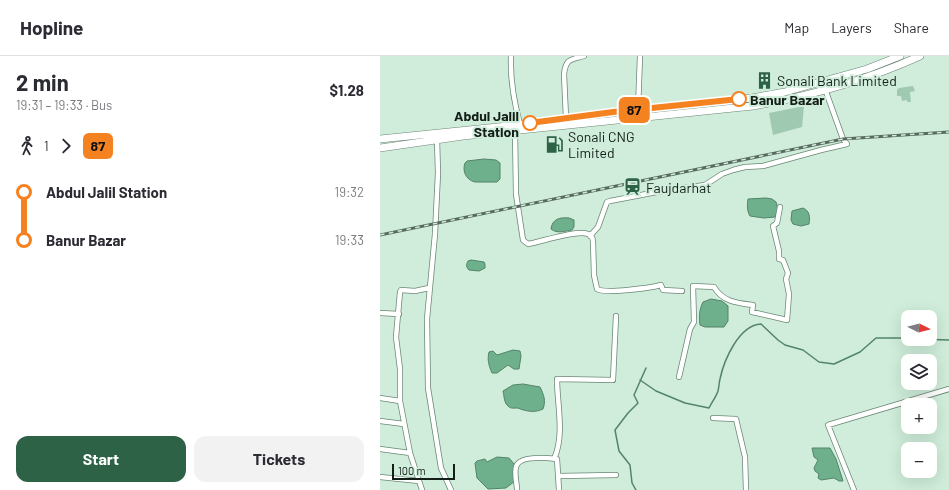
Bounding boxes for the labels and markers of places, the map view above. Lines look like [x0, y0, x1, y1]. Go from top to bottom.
building icon: Sonali Bank Limited [754, 70, 774, 90]
place label: Sonali Bank Limited [777, 72, 897, 89]
marker: Banur Bazar [731, 91, 747, 107]
place label: Banur Bazar [750, 91, 825, 108]
place label: Abdul Jalil Station [454, 107, 519, 140]
marker: Abdul Jalil Station [522, 115, 538, 131]
place label: Sonali CNG Limited [568, 128, 635, 161]
fuel station icon: Sonali CNG Limited [545, 134, 565, 154]
station icon: Faujdarhat [623, 177, 643, 197]
place label: Faujdarhat [646, 179, 711, 196]

